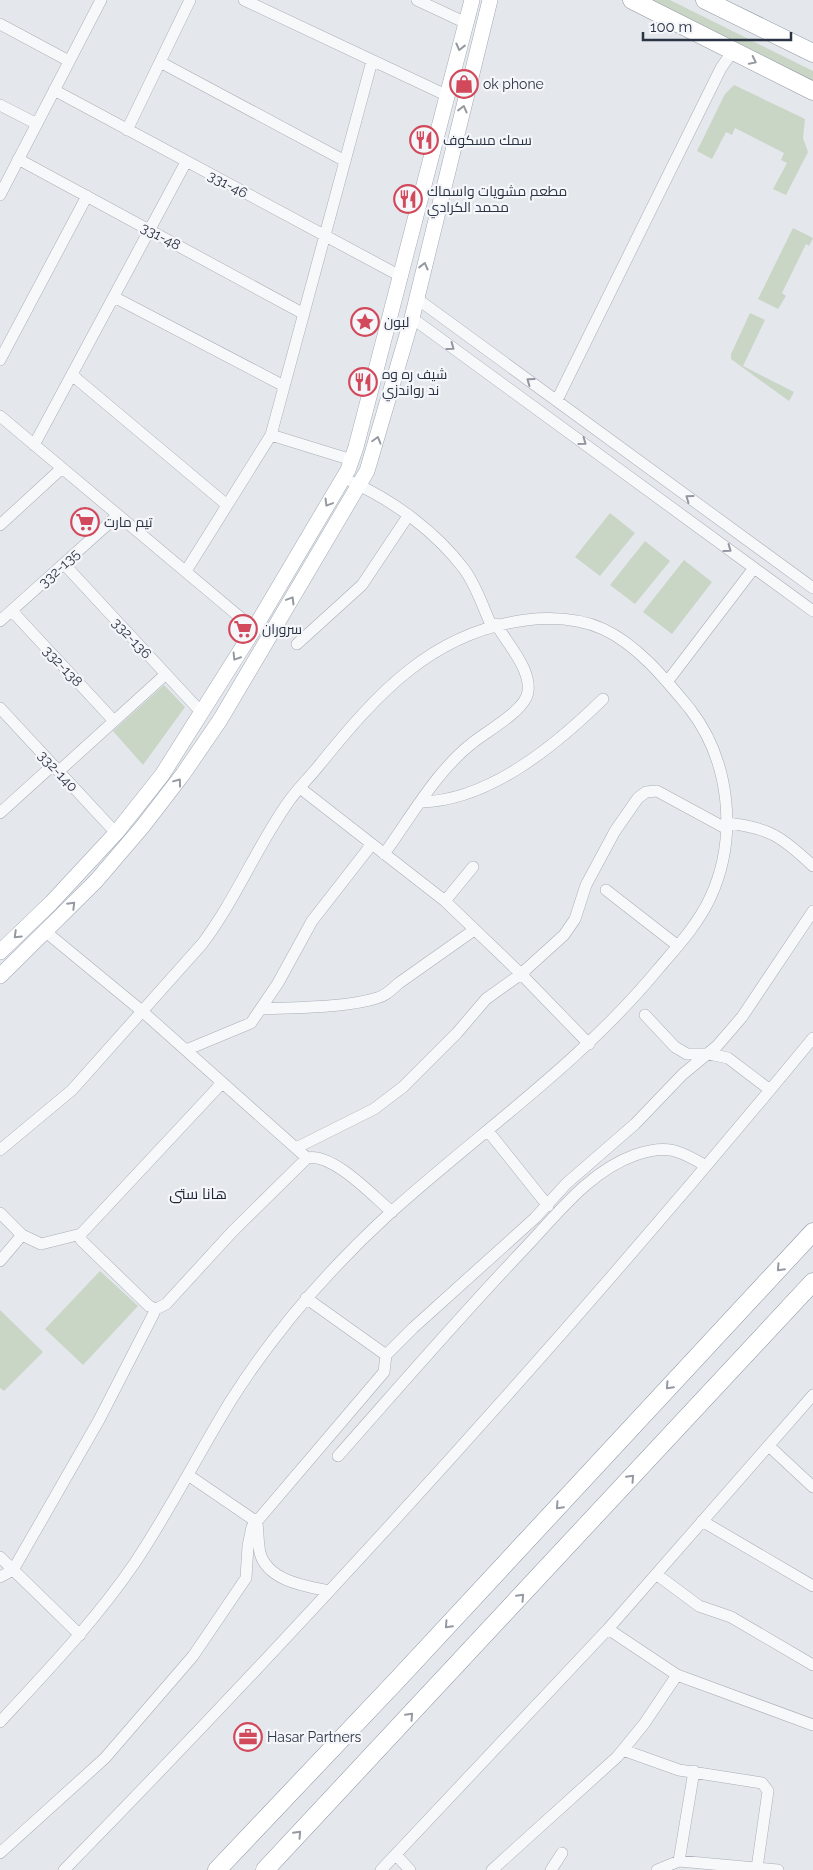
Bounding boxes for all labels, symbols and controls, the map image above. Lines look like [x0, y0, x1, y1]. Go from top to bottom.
scale bar [643, 10, 790, 42]
text: 100 m [650, 18, 692, 36]
one-way arrow [455, 43, 466, 52]
one-way arrow [748, 55, 757, 65]
shop icon: ok phone [449, 69, 479, 99]
place label: ok phone [483, 76, 544, 92]
one-way arrow [457, 104, 468, 113]
restaurant icon: سمك مسكوف [409, 125, 439, 155]
place label: سمك مسكوف [443, 132, 532, 148]
street label: 331-46 [205, 167, 251, 201]
place label: مطعم مشويات واسماك محمد الكرادي [427, 183, 567, 219]
restaurant icon: مطعم مشويات واسماك محمد الكرادي [393, 184, 423, 214]
street label: 331-48 [138, 219, 184, 253]
one-way arrow [418, 262, 429, 271]
place icon: لبون [350, 307, 380, 337]
place label: لبون [384, 314, 409, 330]
one-way arrow [445, 341, 454, 349]
place label: شيف ره وه ند رواندزي [382, 366, 447, 402]
restaurant icon: شيف ره وه ند رواندزي [348, 367, 378, 397]
one-way arrow [527, 378, 536, 386]
one-way arrow [372, 437, 382, 445]
one-way arrow [577, 437, 586, 445]
one-way arrow [685, 495, 695, 504]
one-way arrow [325, 497, 335, 506]
supermarket icon: تيم مارت [70, 507, 100, 537]
place label: تيم مارت [104, 514, 153, 532]
one-way arrow [722, 543, 732, 552]
street label: 332-135 [35, 545, 83, 590]
one-way arrow [285, 596, 295, 605]
street label: 332-136 [109, 614, 155, 662]
supermarket icon: سروران [228, 614, 258, 644]
place label: سروران [262, 621, 302, 637]
street label: 332-138 [40, 642, 86, 690]
one-way arrow [233, 652, 242, 661]
street label: 332-140 [35, 747, 81, 795]
one-way arrow [172, 779, 180, 788]
one-way arrow [66, 902, 75, 911]
one-way arrow [14, 929, 23, 938]
district label: هانا ستى [169, 1185, 227, 1204]
one-way arrow [777, 1262, 786, 1271]
one-way arrow [666, 1381, 675, 1390]
one-way arrow [625, 1475, 634, 1484]
one-way arrow [555, 1500, 564, 1509]
one-way arrow [515, 1594, 524, 1603]
one-way arrow [445, 1619, 454, 1628]
one-way arrow [404, 1713, 413, 1722]
office icon: Hasar Partners [233, 1722, 263, 1752]
place label: Hasar Partners [267, 1729, 362, 1745]
one-way arrow [292, 1831, 301, 1840]

